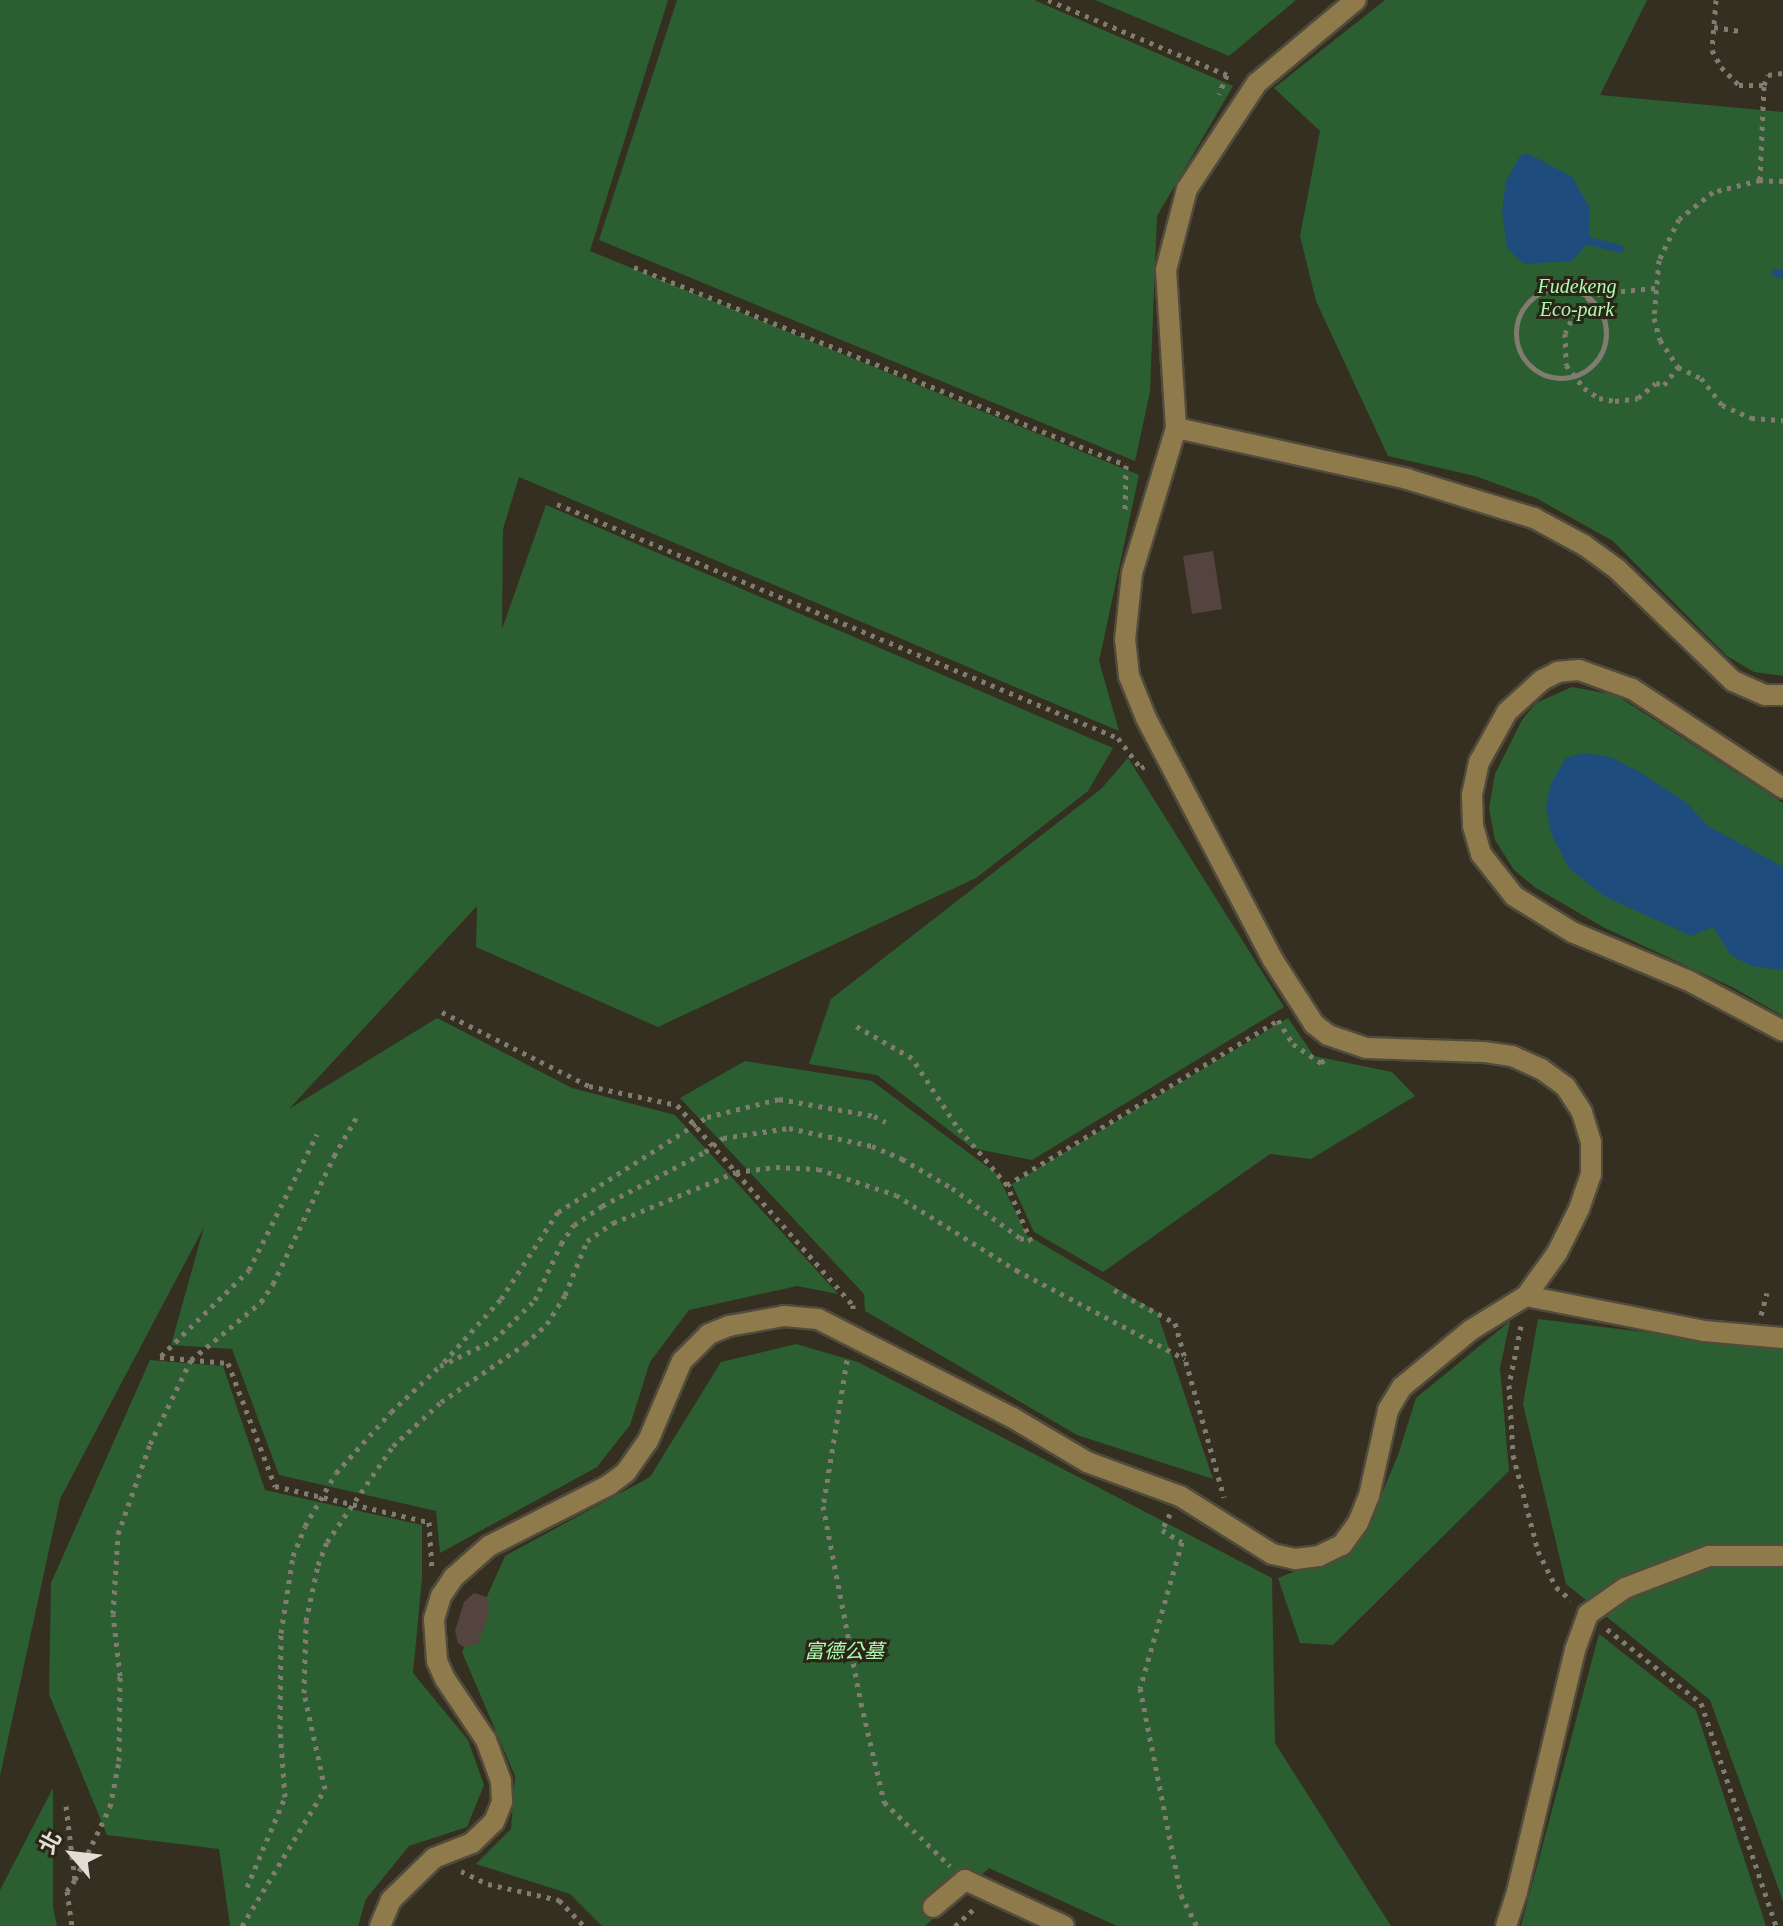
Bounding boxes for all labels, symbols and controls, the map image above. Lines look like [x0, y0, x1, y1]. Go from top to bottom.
park label: Fudekeng Eco-park [1538, 274, 1616, 321]
park label: 富德公墓 [804, 1639, 884, 1663]
north arrow [32, 1814, 112, 1894]
text: 北 [34, 1827, 67, 1858]

